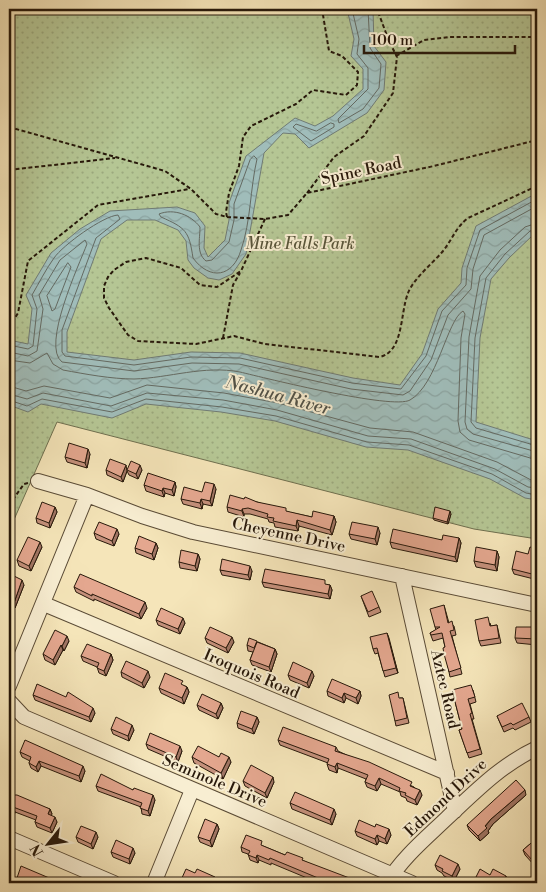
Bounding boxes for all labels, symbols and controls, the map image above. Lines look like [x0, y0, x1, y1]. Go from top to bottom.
scale bar [364, 22, 515, 54]
text: 100 m [371, 31, 413, 50]
street label: Spine Road [319, 153, 403, 189]
park label: Mine Falls Park [245, 234, 355, 254]
water label: Nashua River [222, 370, 333, 421]
street label: Cheyenne Drive [230, 513, 347, 557]
street label: Iroquois Road [201, 645, 303, 703]
street label: Aztec Road [426, 647, 464, 731]
street label: Seminole Drive [159, 750, 270, 812]
street label: Edmond Drive [400, 754, 491, 841]
north arrow [22, 820, 72, 870]
text: N [27, 841, 48, 859]

